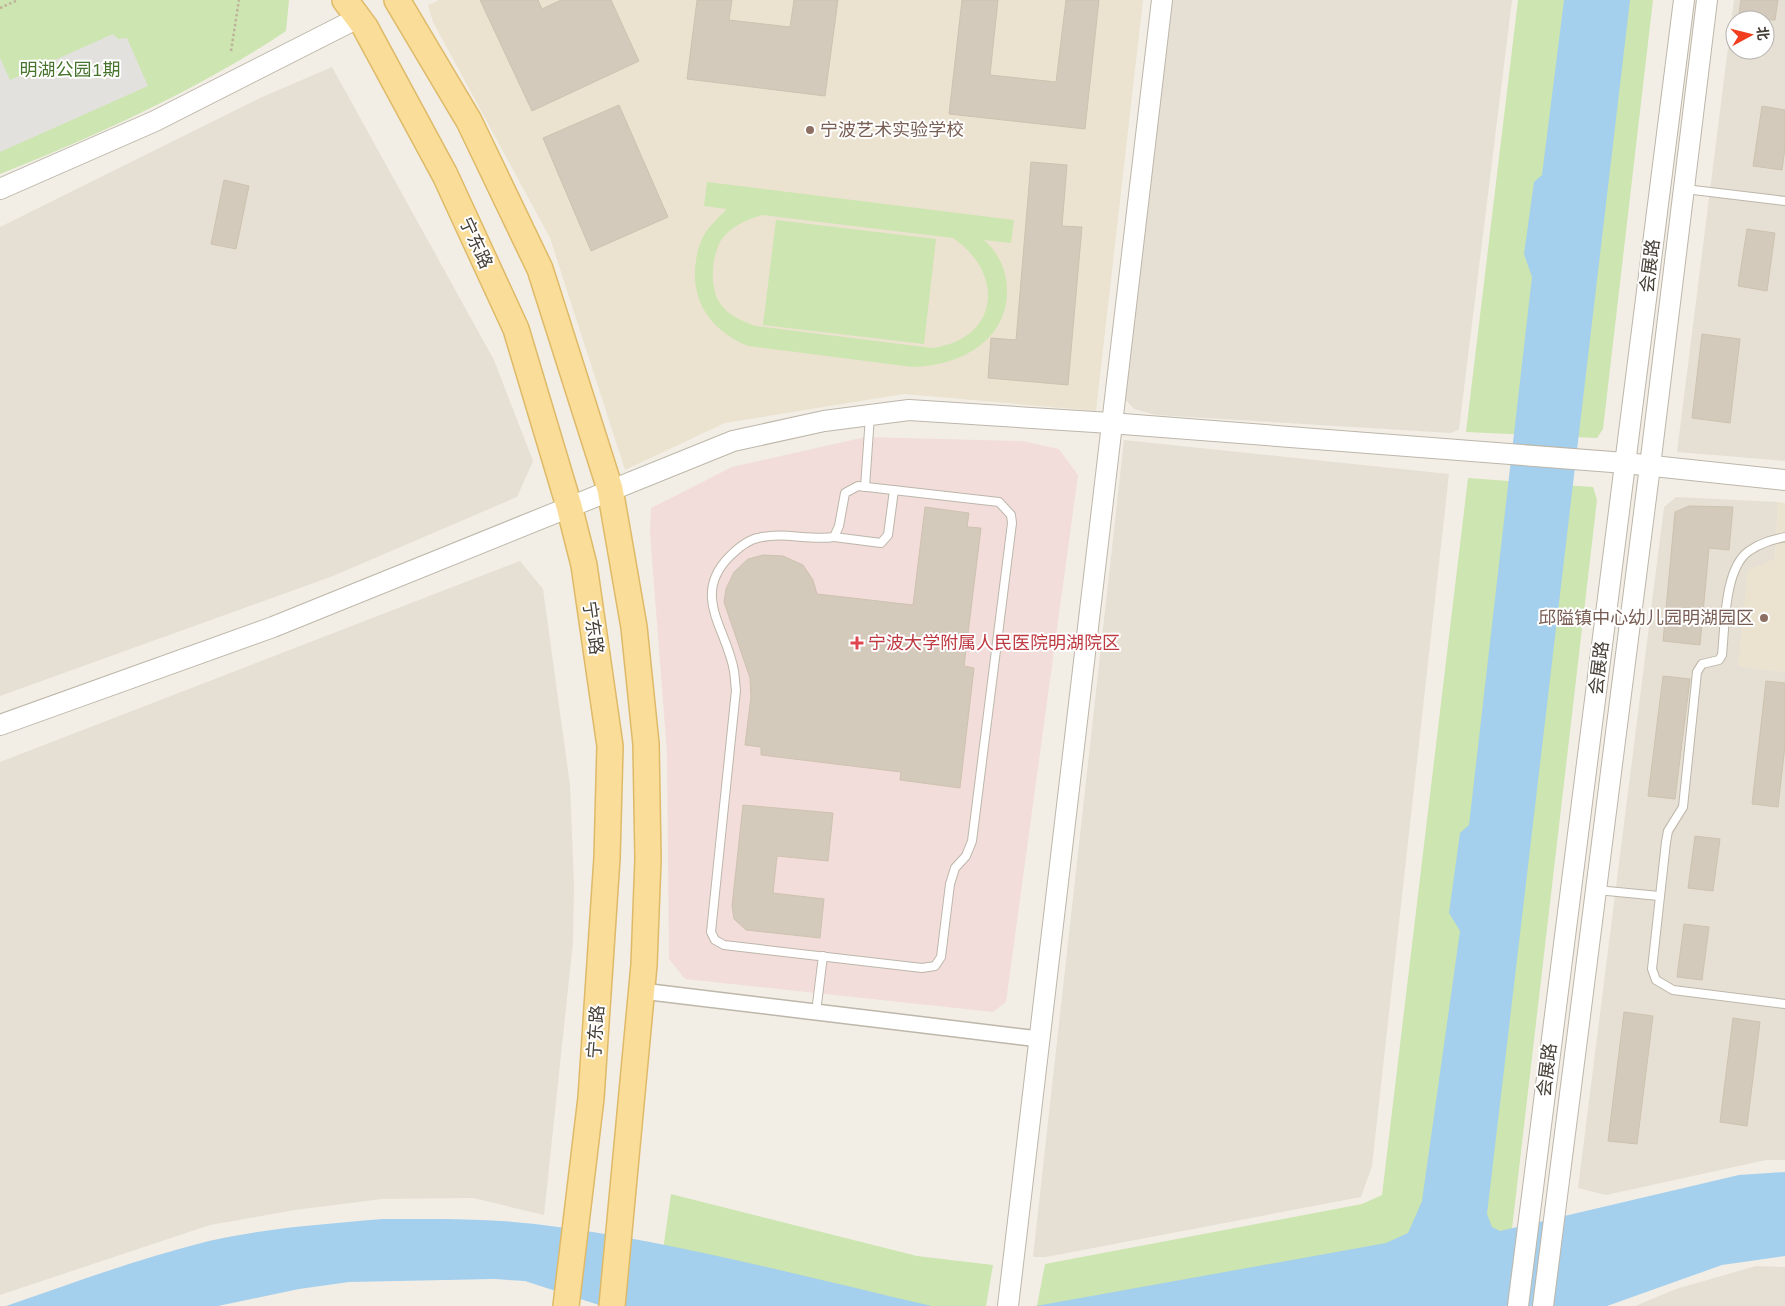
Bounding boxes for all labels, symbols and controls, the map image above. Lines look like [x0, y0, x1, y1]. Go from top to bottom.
north arrow [1725, 10, 1775, 60]
text: 北 [1753, 25, 1773, 41]
park label: 明湖公园1期 [20, 58, 120, 81]
place label: 宁波艺术实验学校 [820, 118, 964, 141]
marker: 宁波艺术实验学校 [804, 124, 816, 136]
street label: 宁东路 [455, 213, 498, 272]
street label: 会展路 [1635, 238, 1664, 294]
street label: 宁东路 [578, 600, 609, 656]
place label: 邱隘镇中心幼儿园明湖园区 [1538, 606, 1754, 629]
marker: 邱隘镇中心幼儿园明湖园区 [1758, 612, 1770, 624]
place label: 宁波大学附属人民医院明湖院区 [868, 631, 1120, 654]
marker: 宁波大学附属人民医院明湖院区 [850, 636, 864, 650]
street label: 会展路 [1584, 640, 1613, 696]
street label: 宁东路 [582, 1004, 609, 1060]
street label: 会展路 [1532, 1042, 1561, 1098]

